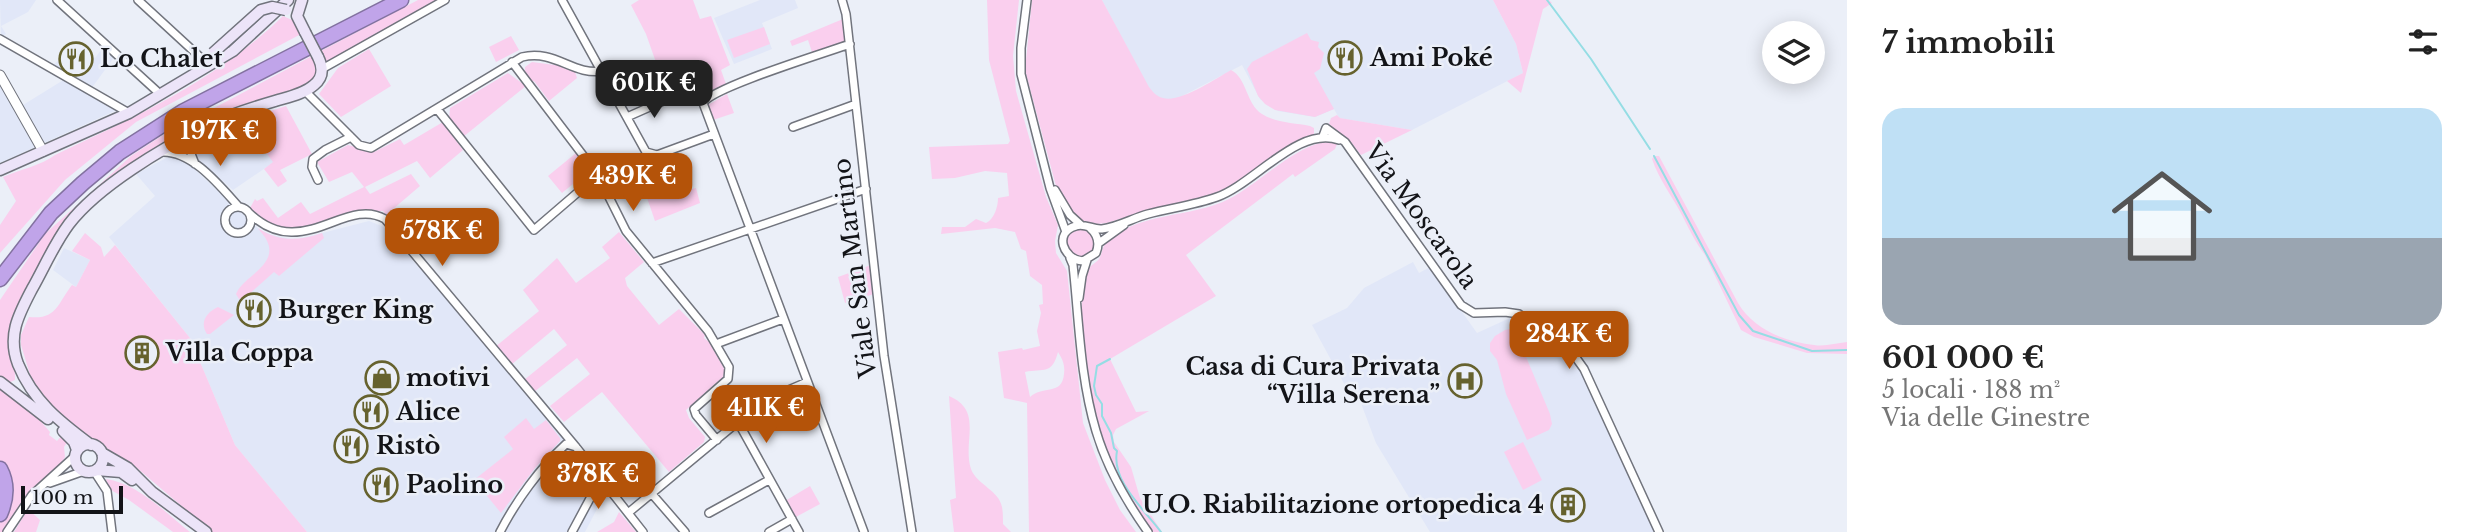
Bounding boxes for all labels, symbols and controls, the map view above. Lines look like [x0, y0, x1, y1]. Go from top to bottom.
map controls [1762, 21, 1825, 84]
button: layers [1762, 21, 1825, 84]
icon: filters [2404, 23, 2442, 61]
text: 7 immobili [1882, 24, 2055, 61]
restaurant icon: Ami Poké [1326, 39, 1364, 77]
restaurant icon: Lo Chalet [57, 40, 95, 78]
place label: Ami Poké [1369, 43, 1493, 72]
place label: Lo Chalet [100, 44, 224, 73]
pin: 601K € [597, 60, 711, 120]
text: 601K € [612, 69, 696, 97]
pin: 197K € [163, 108, 277, 168]
text: 197K € [180, 117, 260, 145]
street label: Via Moscarola [1358, 136, 1484, 295]
icon: home [2099, 153, 2225, 279]
pin: 439K € [576, 154, 690, 213]
street label: Viale San Martino [827, 157, 882, 381]
text: 439K € [589, 162, 677, 190]
pin: 578K € [385, 208, 499, 268]
text: 578K € [401, 217, 483, 245]
restaurant icon: Burger King [235, 291, 273, 329]
place label: Burger King [278, 295, 434, 324]
pin: 284K € [1512, 312, 1626, 371]
text: 284K € [1526, 320, 1612, 348]
building icon: Villa Coppa [123, 334, 161, 372]
place label: Villa Coppa [165, 338, 314, 367]
text: 601 000 € [1882, 339, 2045, 376]
place label: Casa di Cura Privata “Villa Serena” [1186, 352, 1440, 409]
shop icon: motivi [363, 359, 401, 397]
hospital icon: Casa di Cura Privata “Villa Serena” [1446, 362, 1484, 400]
place label: motivi [406, 363, 490, 392]
text: 5 locali · 188 m² [1882, 376, 2060, 404]
pin: 411K € [709, 386, 823, 445]
restaurant icon: Alice [352, 393, 390, 431]
text: 411K € [727, 394, 805, 422]
place label: Alice [395, 397, 460, 426]
text: Via delle Ginestre [1882, 404, 2090, 432]
restaurant icon: Ristò [332, 427, 370, 465]
place label: Ristò [376, 431, 440, 460]
pin: 378K € [541, 452, 655, 511]
text: 378K € [556, 460, 640, 488]
restaurant icon: Paolino [362, 466, 400, 504]
place label: Paolino [406, 470, 503, 499]
scale bar [21, 483, 122, 515]
text: 100 m [32, 486, 93, 509]
building icon: U.O. Riabilitazione ortopedica 4 [1549, 486, 1587, 524]
place label: U.O. Riabilitazione ortopedica 4 [1142, 490, 1544, 519]

